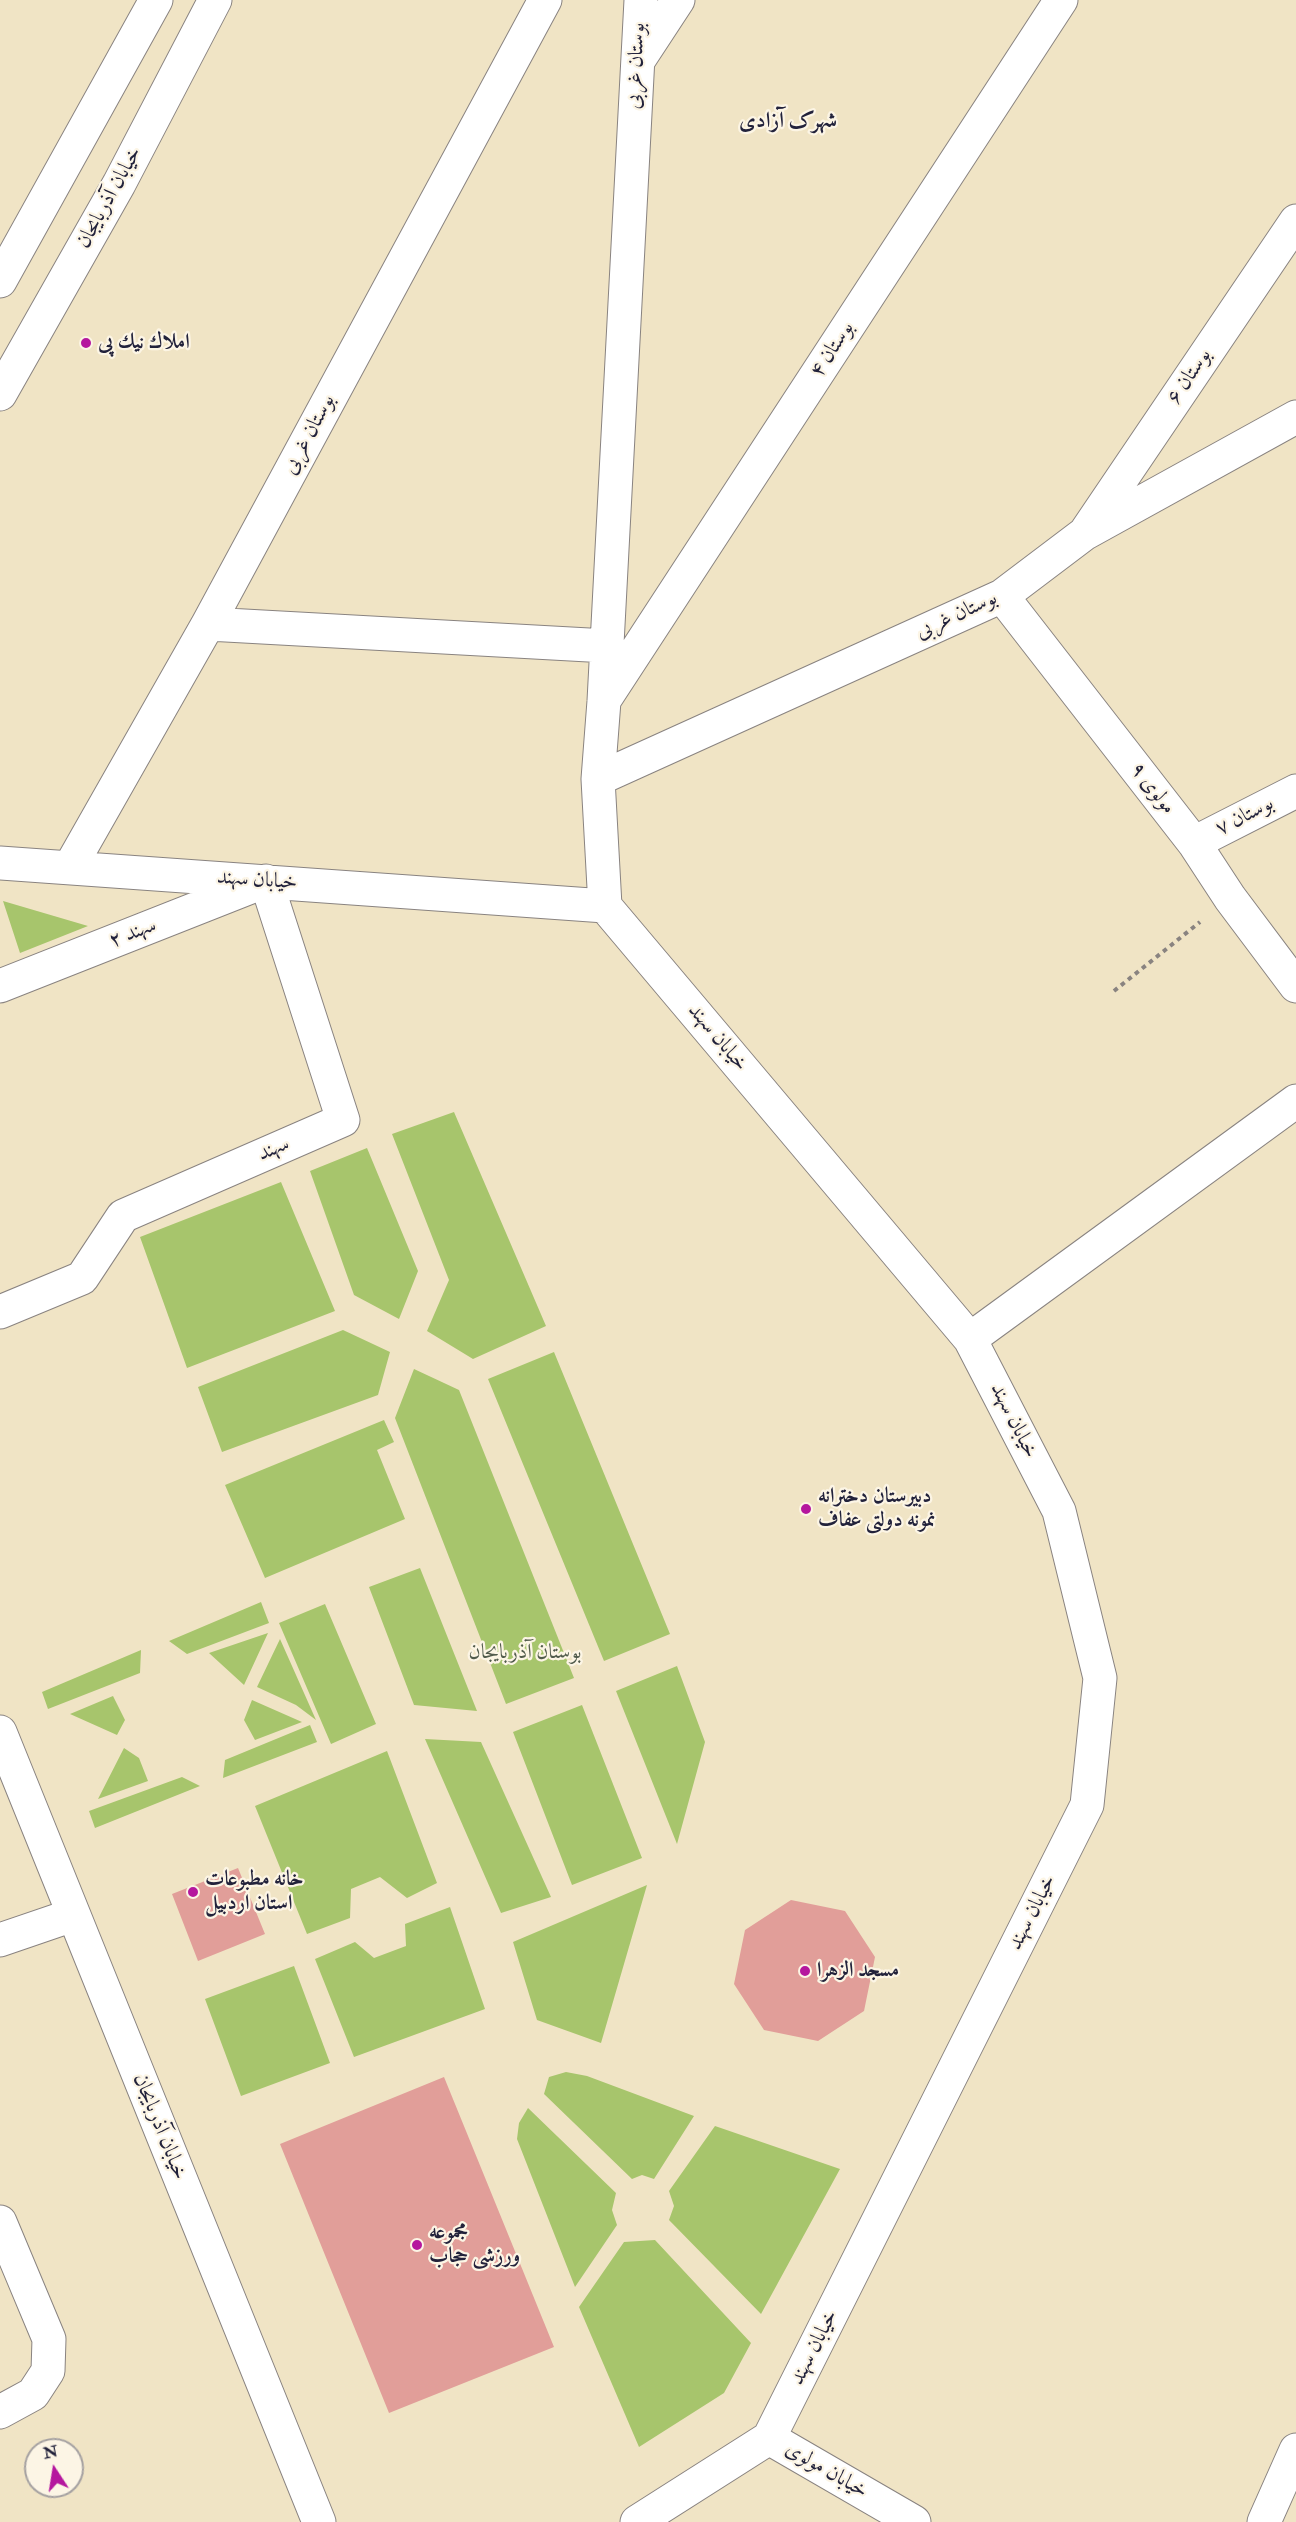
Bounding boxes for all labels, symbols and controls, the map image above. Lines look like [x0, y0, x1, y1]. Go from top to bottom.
street label: بوستان غربی [622, 22, 652, 110]
district label: شهرک آزادی [739, 109, 837, 135]
street label: خیابان آذربایجان [72, 143, 148, 253]
street label: بوستان ۴ [806, 317, 860, 383]
place label: املاك نيك پى [98, 330, 190, 356]
marker: املاك نيك پى [79, 336, 93, 350]
street label: بوستان ۶ [1162, 344, 1218, 410]
street label: بوستان غربی [279, 391, 341, 479]
street label: بوستان غربی [912, 586, 1002, 646]
street label: مولوی ۹ [1124, 758, 1180, 820]
street label: بوستان ۷ [1212, 792, 1278, 842]
street label: خیابان سهند [216, 866, 298, 896]
street label: سهند ۲ [106, 914, 160, 954]
street label: خیابان سهند [681, 999, 753, 1077]
street label: سهند [254, 1132, 294, 1168]
street label: خیابان سهند [983, 1379, 1043, 1463]
place label: دبیرستان دخترانه نمونه دولتی عفاف [818, 1484, 935, 1534]
marker: دبیرستان دخترانه نمونه دولتی عفاف [799, 1502, 813, 1516]
park label: بوستان آذربایجان [469, 1640, 581, 1666]
place label: خانه مطبوعات استان اردبیل [205, 1867, 303, 1917]
street label: خیابان سهند [1003, 1871, 1063, 1955]
marker: خانه مطبوعات استان اردبیل [186, 1885, 200, 1899]
place label: مسجد الزهرا [817, 1958, 899, 1984]
marker: مسجد الزهرا [798, 1964, 812, 1978]
street label: خیابان آذربایجان [126, 2070, 192, 2184]
place label: مجموعه ورزشی حجاب [429, 2220, 520, 2270]
marker: مجموعه ورزشی حجاب [410, 2238, 424, 2252]
street label: خیابان سهند [785, 2306, 845, 2390]
street label: خیابان مولوی [780, 2437, 872, 2505]
north arrow [24, 2438, 84, 2498]
text: N [42, 2441, 60, 2464]

